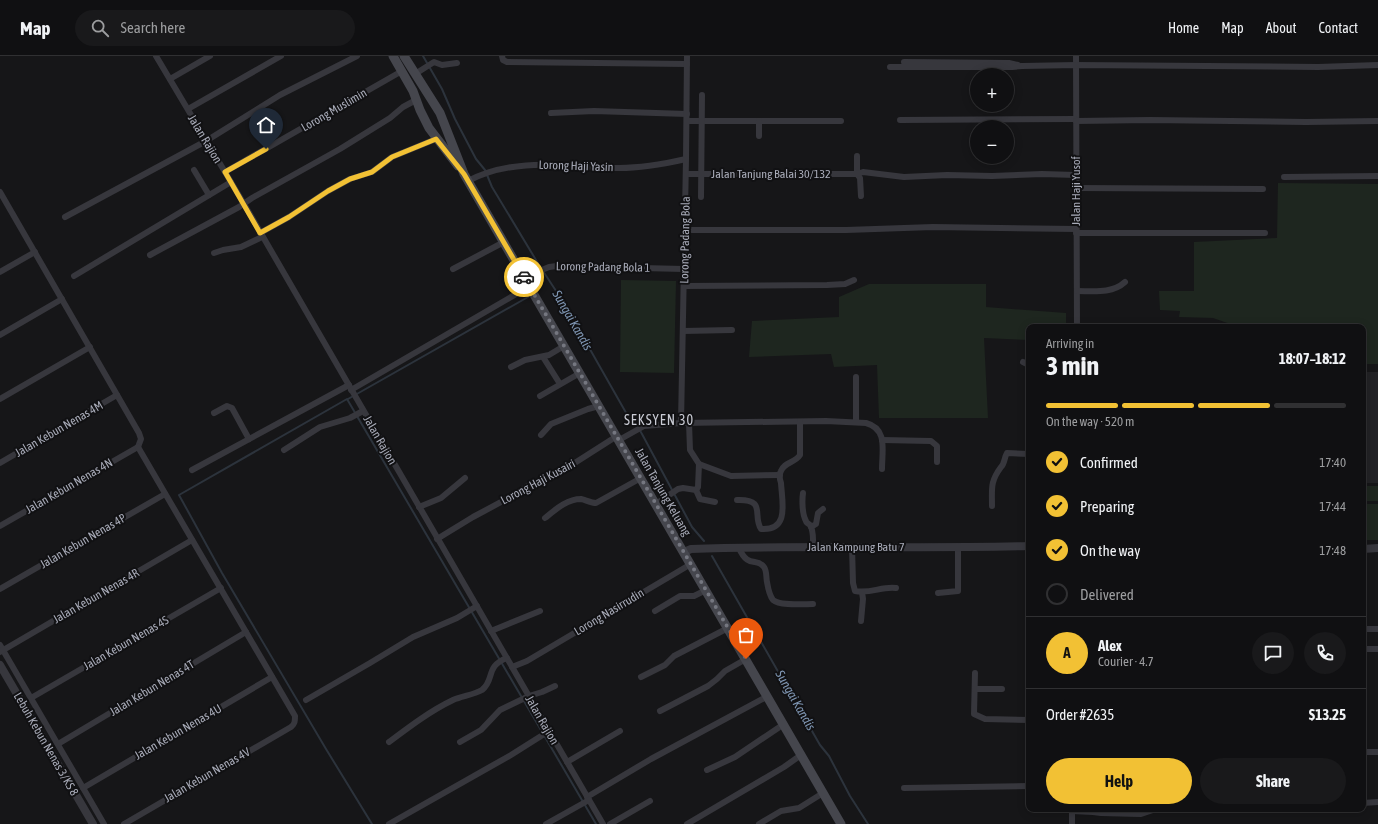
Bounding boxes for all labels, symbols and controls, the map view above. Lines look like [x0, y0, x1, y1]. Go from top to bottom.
search box [75, 10, 355, 46]
text: Map [20, 17, 51, 39]
icon: search [89, 17, 111, 39]
text: Search here [121, 19, 185, 36]
text: Home [1168, 20, 1199, 36]
text: Map [1221, 20, 1244, 36]
text: About [1266, 20, 1297, 36]
text: Contact [1319, 20, 1358, 36]
map controls [970, 68, 1014, 164]
button: + [970, 68, 1014, 112]
street label: Lorong Muslimin [299, 86, 369, 134]
pin [249, 108, 283, 149]
street label: Jalan Rajion [185, 112, 225, 166]
icon: home [255, 114, 277, 136]
button: − [970, 120, 1014, 164]
street label: Jalan Haji Yusof [1069, 155, 1083, 226]
street label: Lorong Haji Yasin [538, 158, 614, 174]
street label: Jalan Tanjung Balai 30/132 [711, 167, 831, 181]
street label: Lorong Padang Bola [677, 196, 693, 284]
courier [504, 257, 544, 297]
street label: Lorong Padang Bola 1 [556, 259, 651, 275]
icon: car [513, 266, 535, 288]
water label: Sungai Kandis [549, 287, 596, 353]
text: Arriving in [1046, 336, 1094, 351]
text: 18:07–18:12 [1279, 350, 1346, 367]
text: 3 min [1046, 351, 1099, 381]
street label: Jalan Kebun Nenas 4M [13, 398, 105, 460]
district label: SEKSYEN 30 [624, 412, 694, 428]
street label: Jalan Rajion [360, 413, 400, 467]
text: On the way · 520 m [1046, 414, 1134, 429]
street label: Jalan Tanjung Keluang [632, 446, 694, 539]
icon: check [1046, 451, 1068, 473]
text: Confirmed [1080, 454, 1138, 471]
street label: Jalan Kebun Nenas 4N [23, 455, 115, 517]
text: 17:40 [1319, 455, 1346, 470]
street label: Lorong Haji Kusairi [498, 457, 578, 507]
icon: check [1046, 495, 1068, 517]
text: Preparing [1080, 498, 1134, 515]
text: 17:44 [1319, 499, 1346, 514]
street label: Jalan Kebun Nenas 4P [37, 511, 129, 571]
icon: check [1046, 539, 1068, 561]
street label: Jalan Kampung Batu 7 [807, 540, 905, 554]
text: On the way [1080, 542, 1141, 559]
text: 17:48 [1319, 543, 1346, 558]
street label: Jalan Kebun Nenas 4R [50, 566, 142, 626]
street label: Lorong Nasirrudin [572, 586, 646, 638]
text: Delivered [1080, 586, 1134, 603]
street label: Jalan Kebun Nenas 4S [81, 613, 171, 673]
pin [729, 618, 763, 659]
icon: bag [735, 624, 757, 646]
button: chat [1252, 632, 1294, 674]
button: phone [1304, 632, 1346, 674]
text: Alex [1098, 637, 1122, 654]
text: A [1063, 644, 1071, 661]
text: Courier · 4.7 [1098, 654, 1154, 669]
street label: Jalan Kebun Nenas 4T [107, 657, 198, 719]
water label: Sungai Kandis [772, 667, 819, 733]
street label: Lebuh Kebun Nenas 3/KS 8 [11, 690, 81, 798]
street label: Jalan Rajion [522, 693, 562, 747]
street label: Jalan Kebun Nenas 4U [132, 701, 224, 763]
text: Order #2635 [1046, 706, 1114, 723]
text: $13.25 [1309, 706, 1346, 723]
street label: Jalan Kebun Nenas 4V [161, 745, 253, 805]
button: Help [1046, 758, 1192, 804]
button: Share [1200, 758, 1346, 804]

